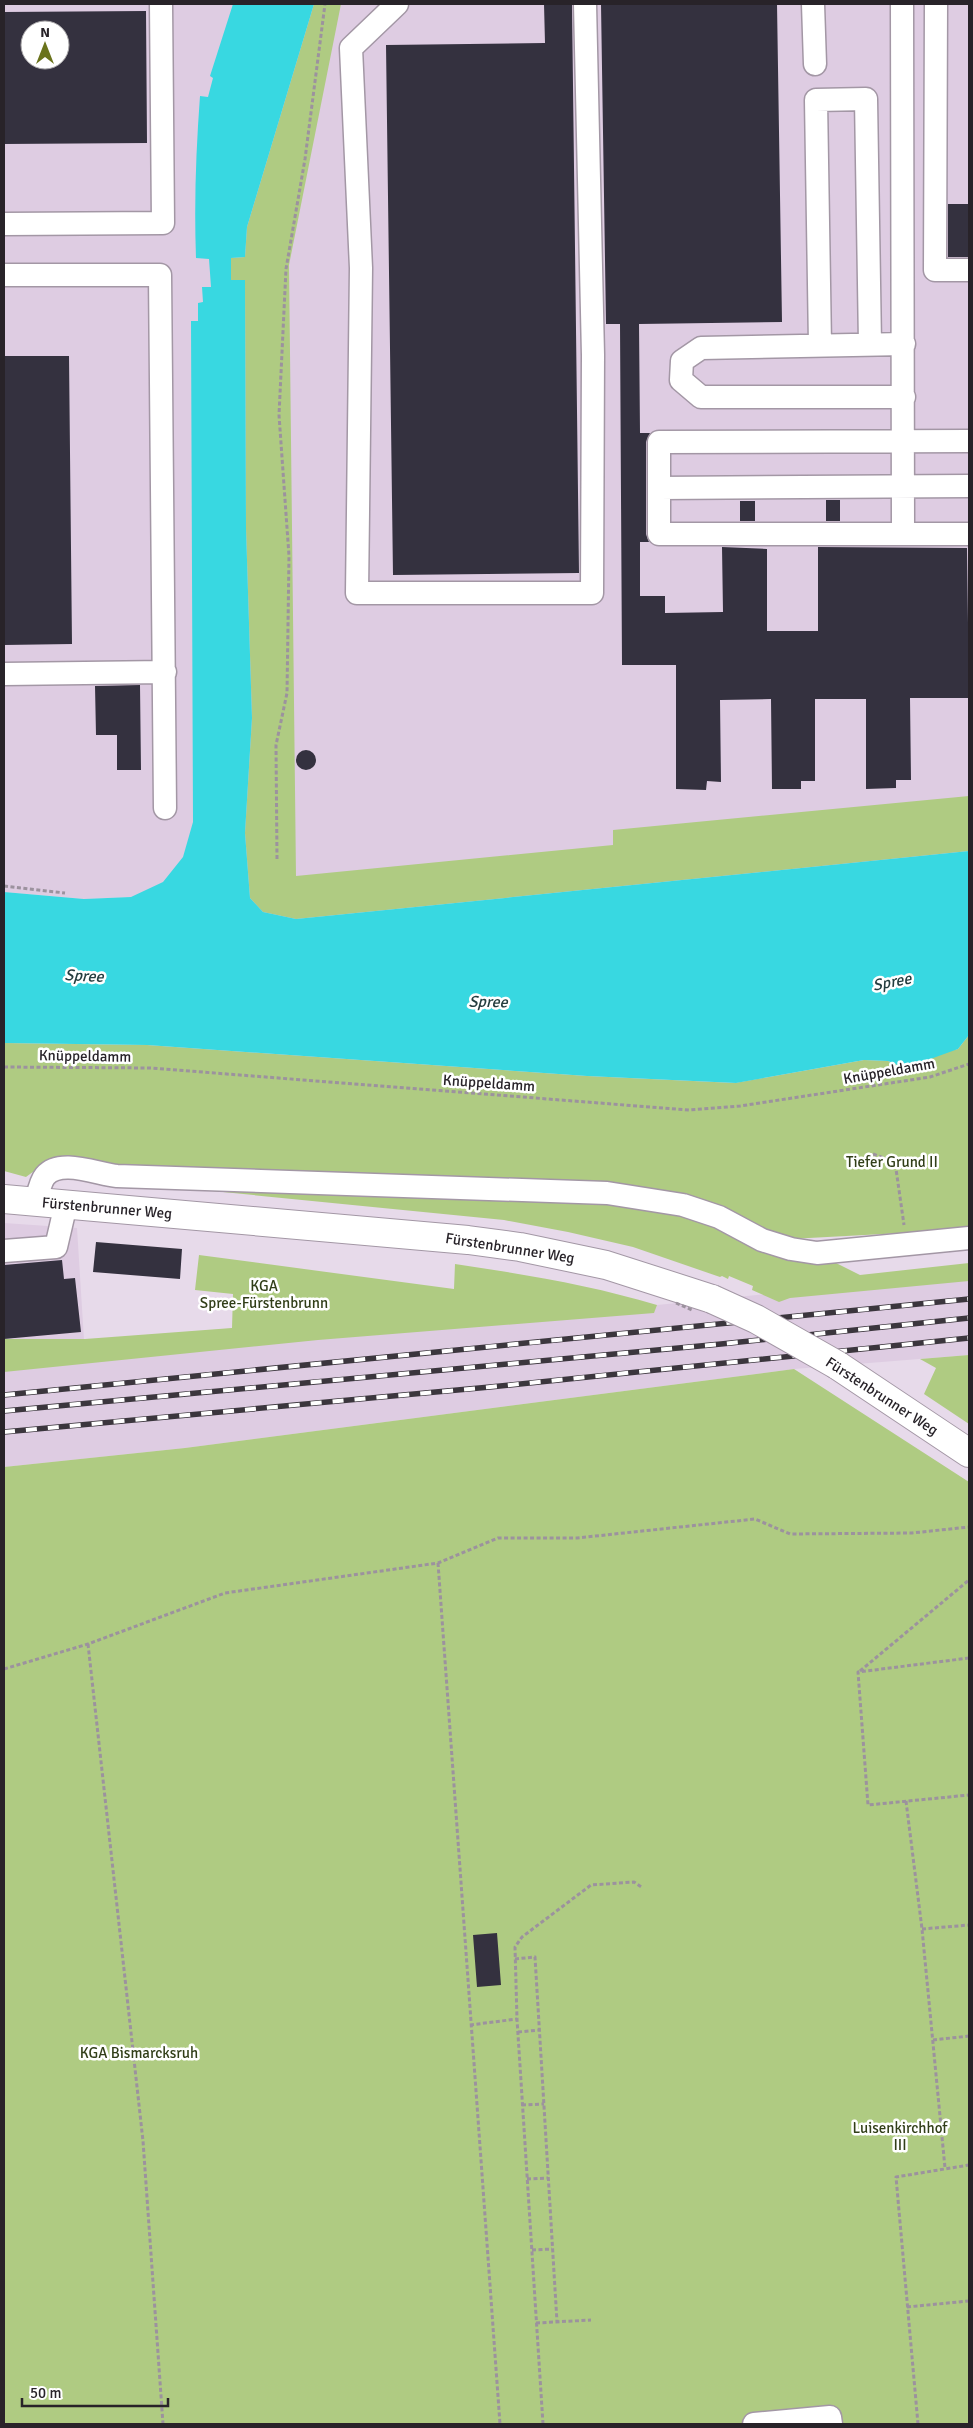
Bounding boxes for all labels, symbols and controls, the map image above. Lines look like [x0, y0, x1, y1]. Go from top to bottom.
north arrow [20, 20, 70, 70]
text: N [40, 24, 50, 41]
water label: Spree [64, 965, 105, 987]
water label: Spree [871, 968, 914, 996]
water label: Spree [468, 992, 509, 1012]
street label: Knüppeldamm [39, 1046, 131, 1066]
street label: Knüppeldamm [842, 1054, 936, 1088]
street label: Knüppeldamm [442, 1071, 536, 1095]
park label: Tiefer Grund II [846, 1153, 938, 1171]
street label: Fürstenbrunner Weg [41, 1193, 173, 1223]
street label: Fürstenbrunner Weg [444, 1229, 576, 1267]
park label: KGA Spree-Fürstenbrunn [200, 1277, 328, 1312]
street label: Fürstenbrunner Weg [822, 1353, 942, 1439]
park label: KGA Bismarcksruh [80, 2044, 198, 2062]
park label: Luisenkirchhof III [853, 2119, 948, 2154]
scale bar [22, 2376, 169, 2408]
text: 50 m [30, 2384, 61, 2402]

